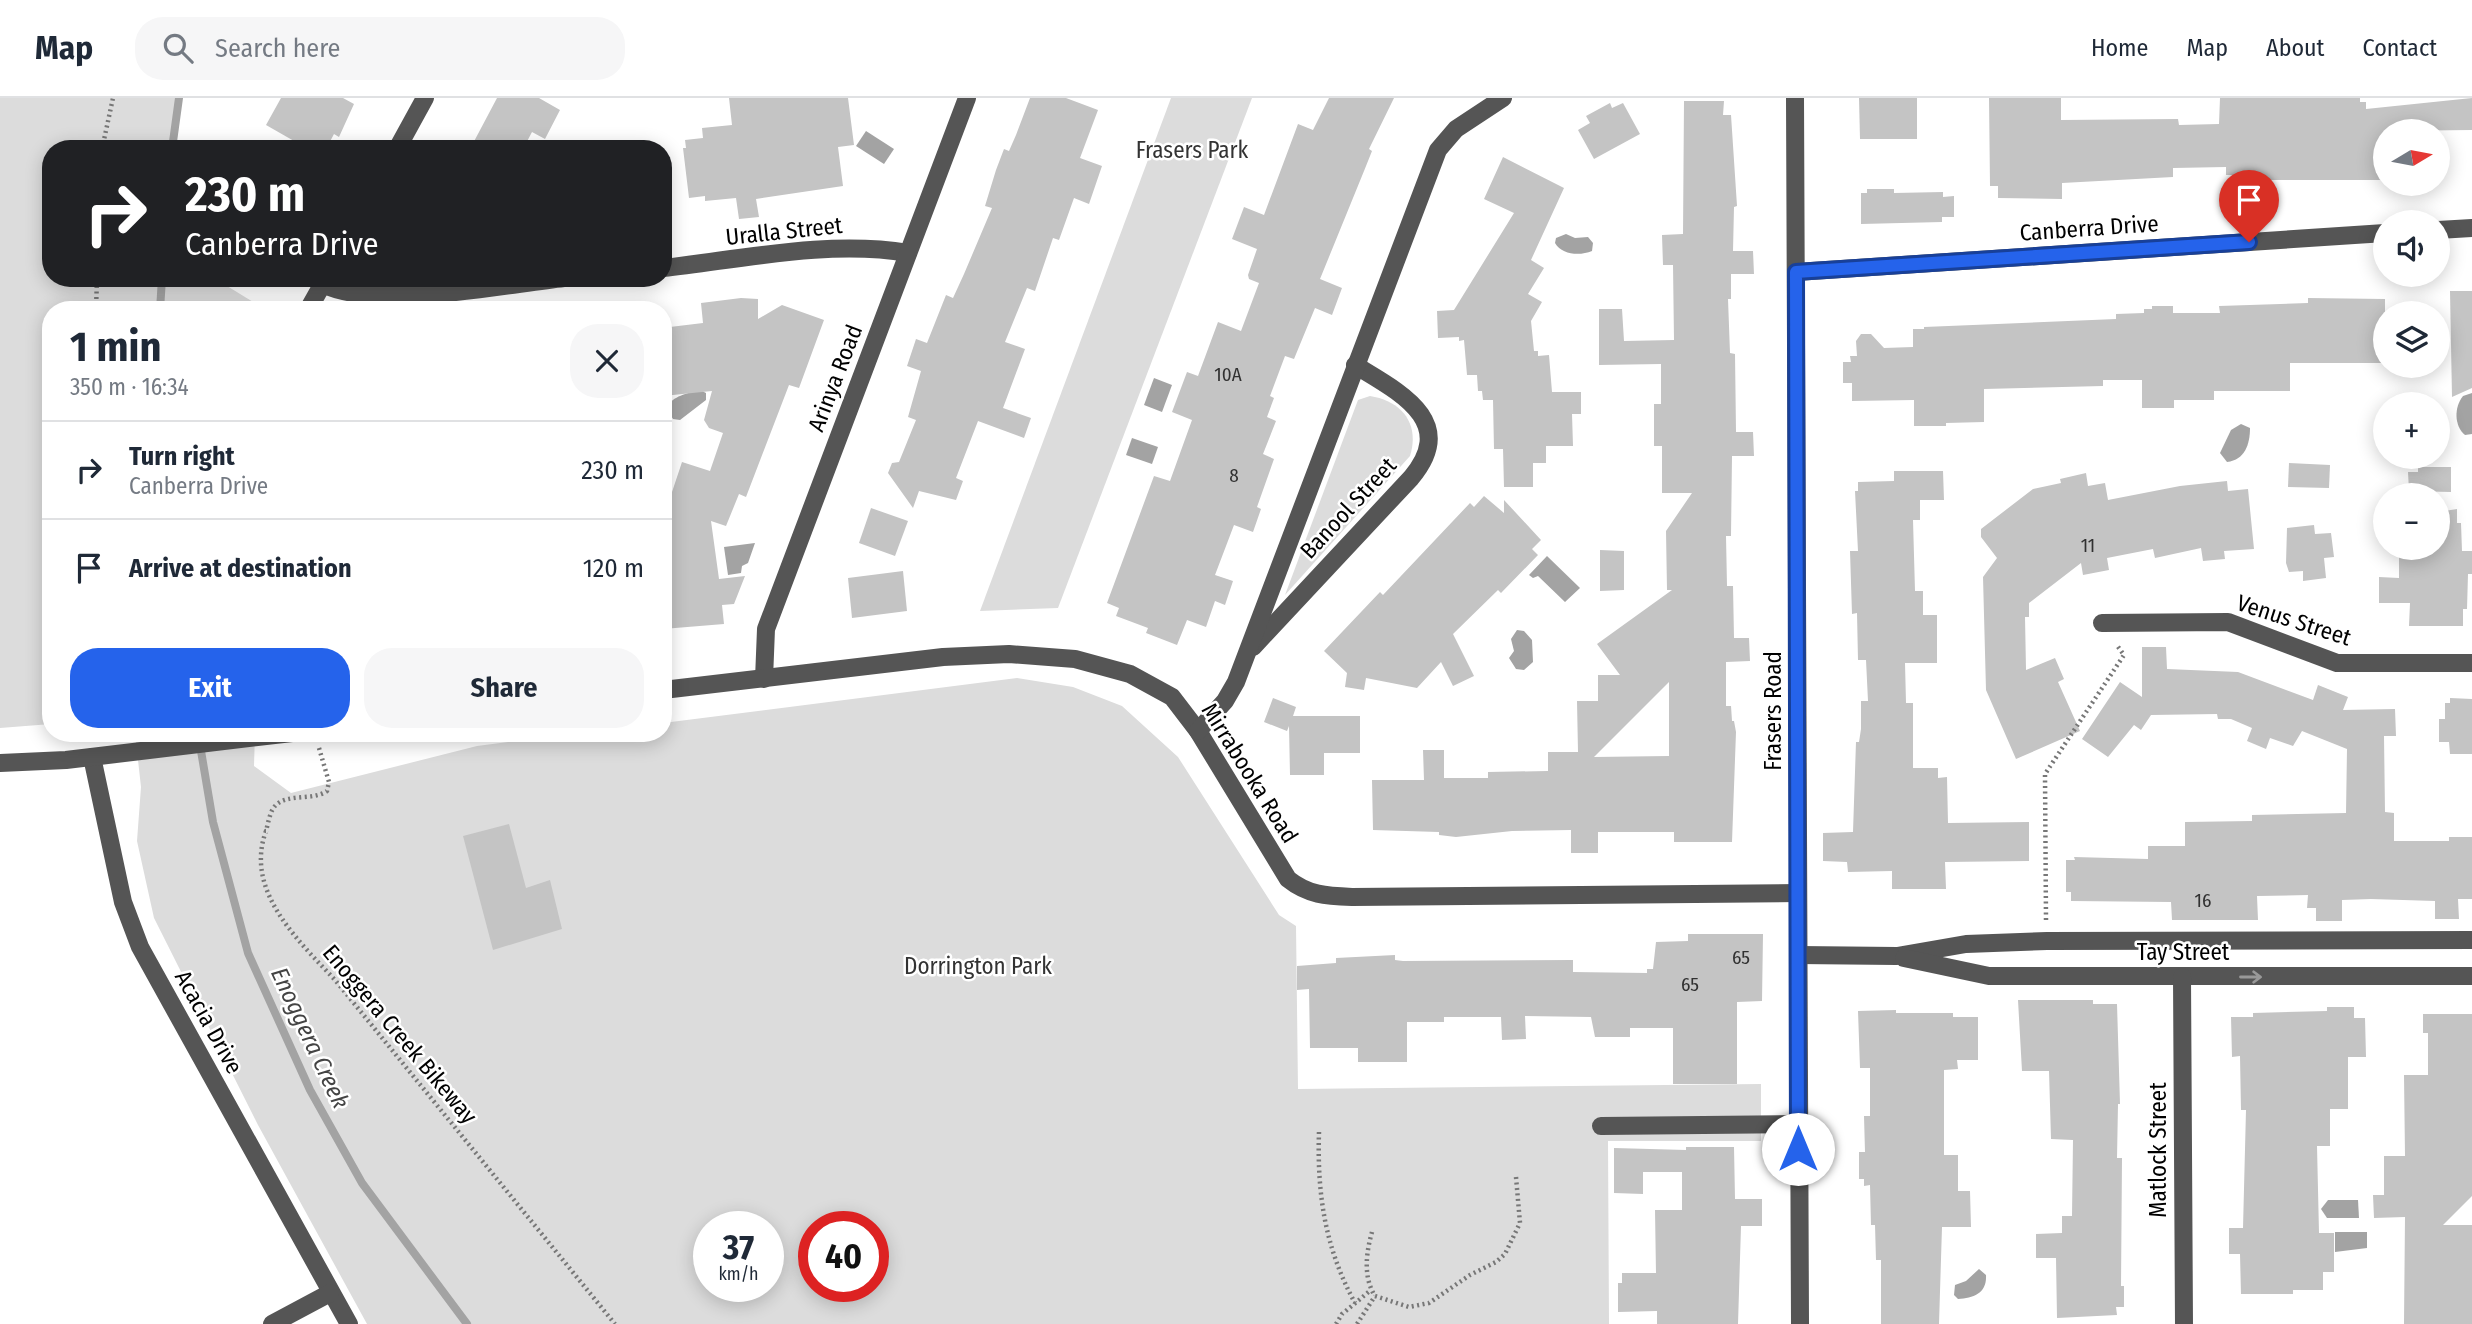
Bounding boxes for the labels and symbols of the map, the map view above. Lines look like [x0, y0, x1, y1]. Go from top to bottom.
north arrow [2373, 119, 2450, 196]
park label: Frasers Park [1136, 136, 1249, 164]
pin [2219, 170, 2279, 242]
street label: Canberra Drive [2019, 209, 2159, 247]
street label: Uralla Street [724, 211, 844, 251]
street label: Arinya Road [802, 321, 868, 435]
house number: 10A [1214, 363, 1242, 386]
street label: Banool Street [1294, 451, 1402, 564]
house number: 8 [1229, 464, 1239, 487]
house number: 11 [2081, 534, 2095, 557]
street label: Venus Street [2233, 588, 2355, 652]
street label: Frasers Road [1759, 651, 1787, 771]
street label: Mirrabooka Road [1196, 698, 1304, 848]
house number: 16 [2195, 889, 2211, 912]
street label: Tay Street [2137, 938, 2230, 966]
street label: Enoggera Creek Bikeway [317, 939, 484, 1130]
house number: 65 [1732, 946, 1750, 969]
park label: Dorrington Park [904, 952, 1052, 980]
water label: Enoggera Creek [265, 963, 355, 1113]
street label: Acacia Drive [169, 965, 249, 1079]
one-way arrow [2239, 970, 2262, 984]
house number: 65 [1681, 973, 1699, 996]
street label: Matlock Street [2144, 1082, 2172, 1218]
position arrow [1761, 1112, 1835, 1186]
speed limit sign: 40 [798, 1211, 889, 1302]

